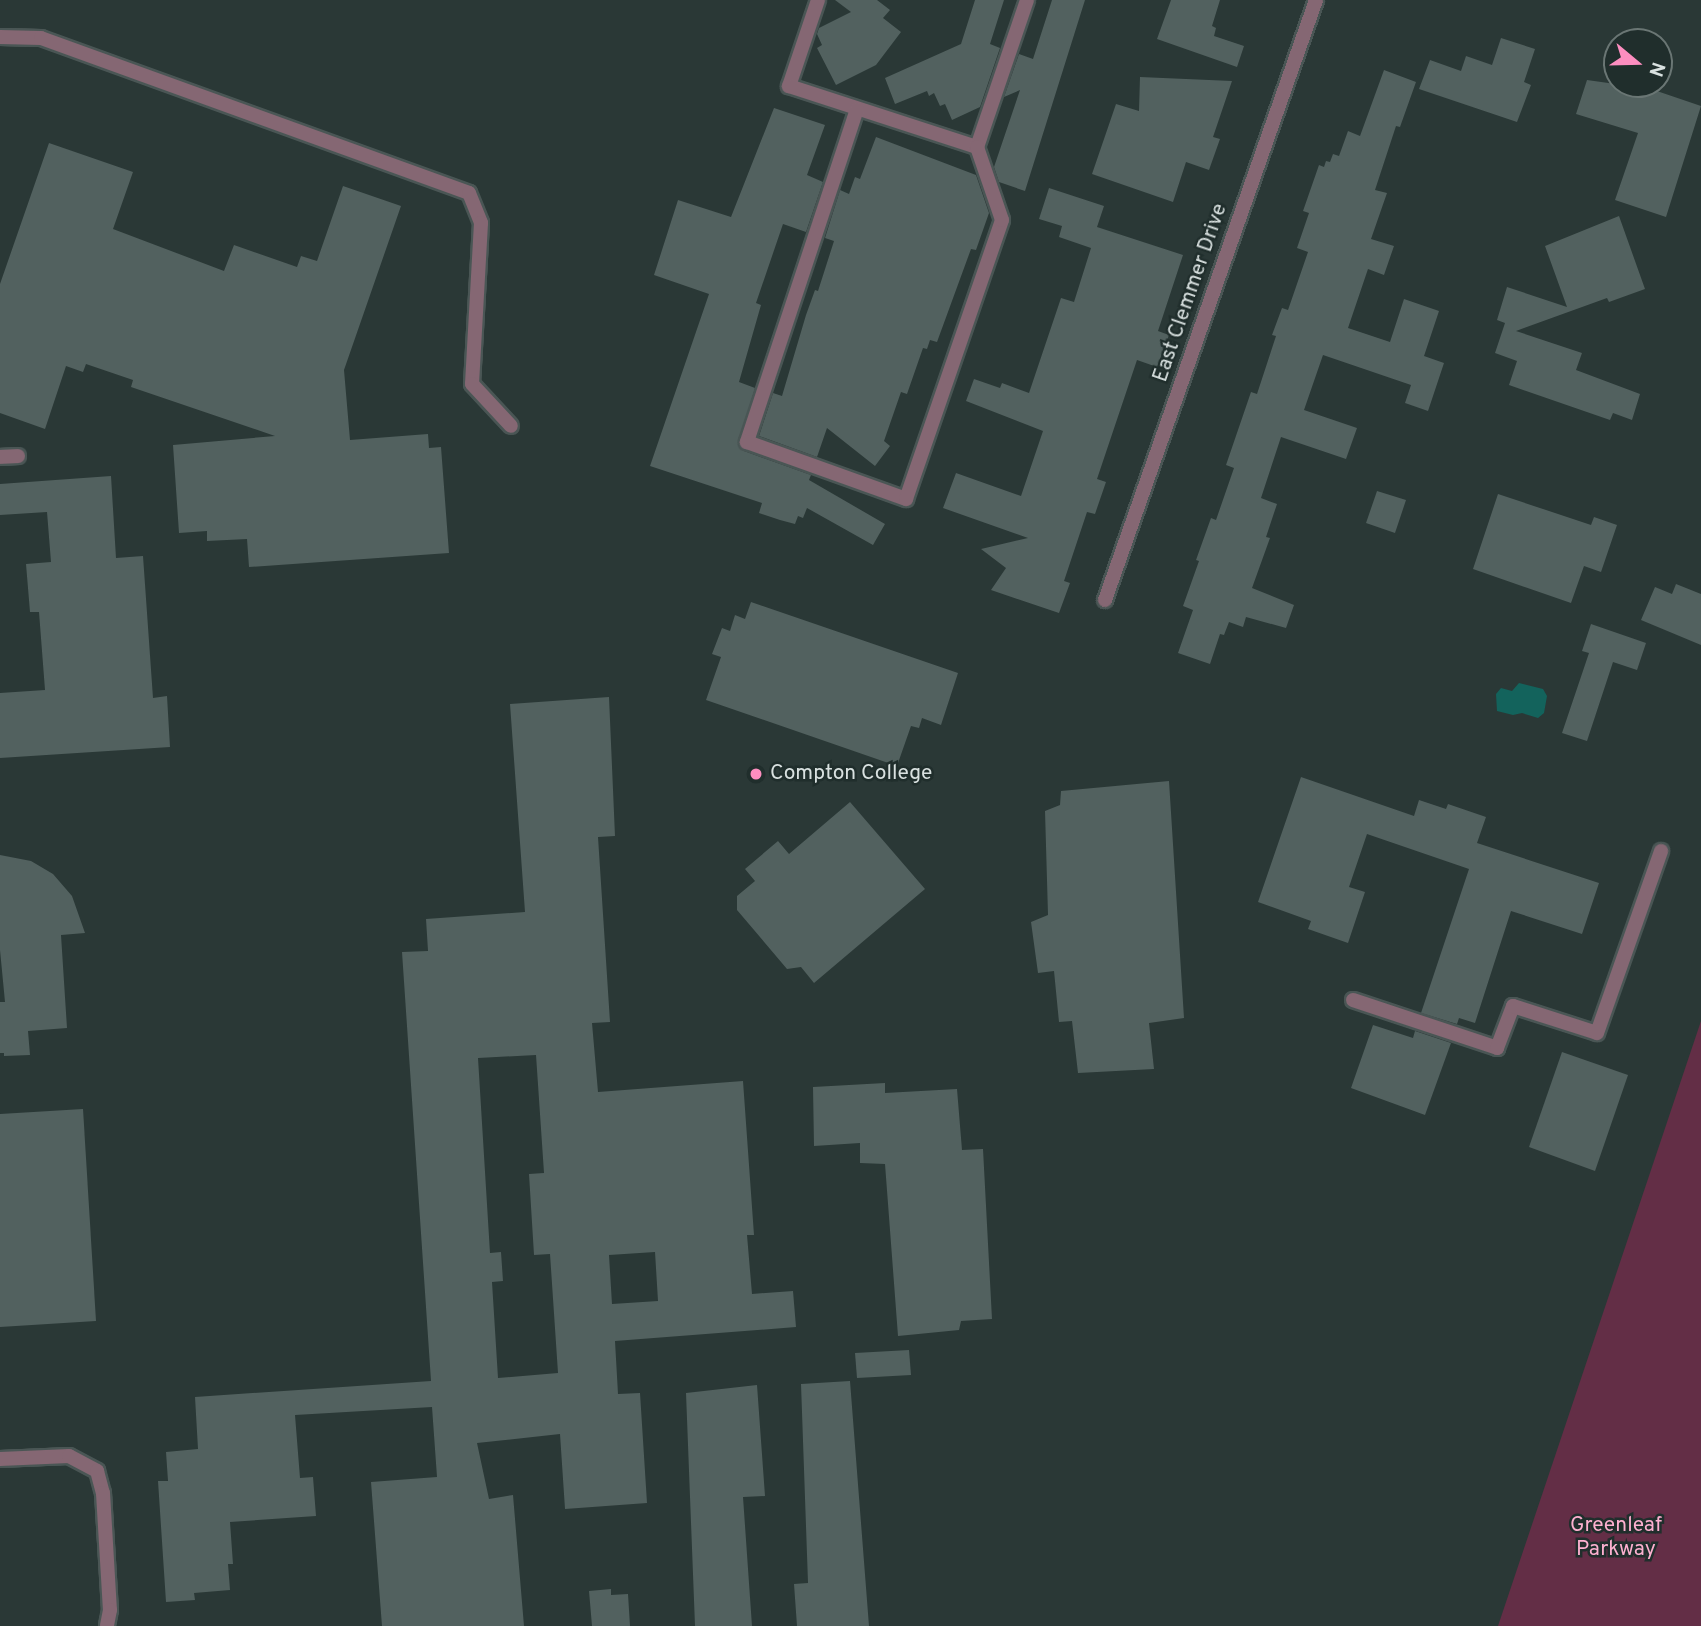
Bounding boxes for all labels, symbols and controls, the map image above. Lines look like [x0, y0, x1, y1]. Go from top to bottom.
north arrow [1603, 28, 1673, 98]
text: N [1642, 59, 1670, 80]
street label: East Clemmer Drive [1149, 200, 1233, 386]
place label: Compton College [770, 761, 932, 787]
marker: Compton College [748, 766, 764, 782]
park label: Greenleaf Parkway [1570, 1513, 1662, 1563]

